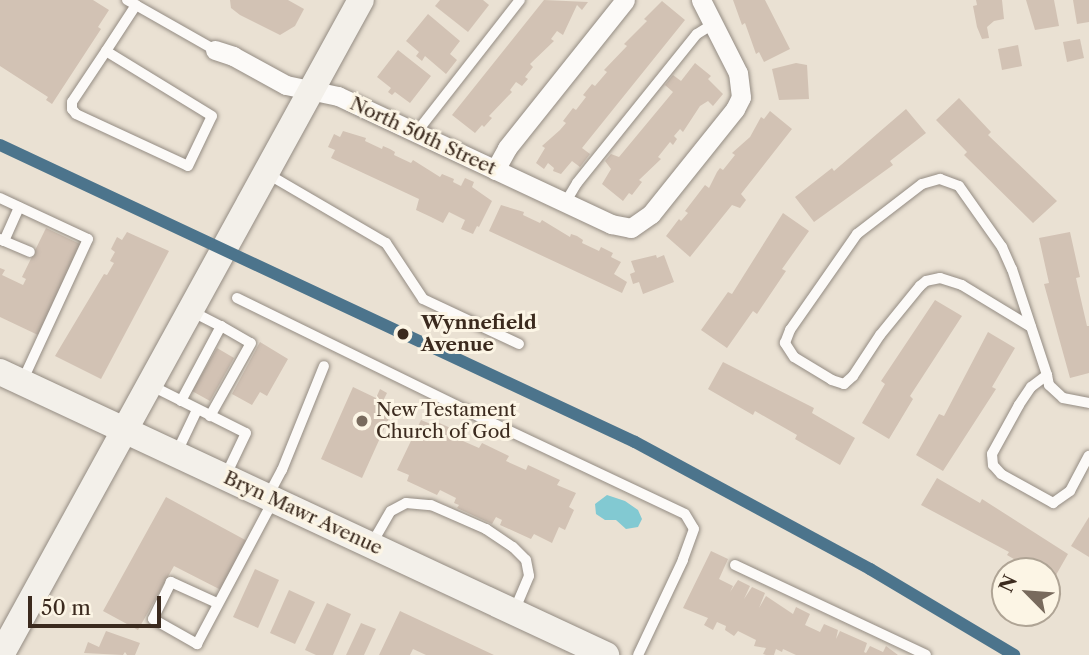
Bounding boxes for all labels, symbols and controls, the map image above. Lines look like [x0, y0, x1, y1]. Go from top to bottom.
street label: North 50th Street [346, 92, 500, 180]
place label: Wynnefield Avenue [421, 312, 537, 356]
marker: Wynnefield Avenue [391, 322, 415, 346]
place label: New Testament Church of God [376, 399, 517, 443]
marker: New Testament Church of God [354, 413, 370, 429]
street label: Bryn Mawr Avenue [220, 466, 386, 560]
north arrow [991, 557, 1061, 627]
text: N [994, 571, 1022, 596]
scale bar [32, 582, 164, 626]
text: 50 m [41, 595, 91, 620]

